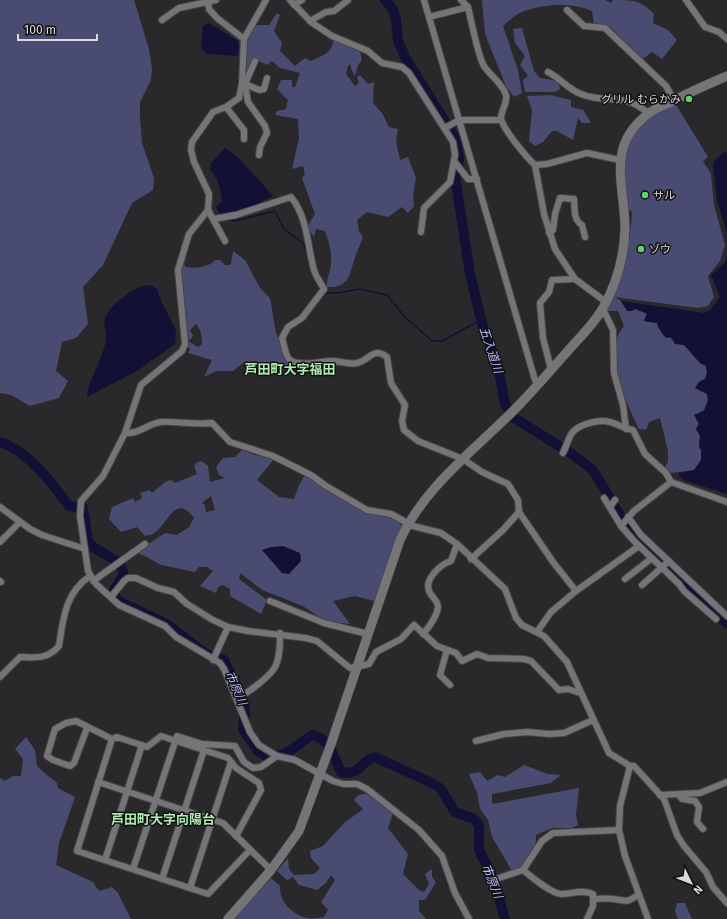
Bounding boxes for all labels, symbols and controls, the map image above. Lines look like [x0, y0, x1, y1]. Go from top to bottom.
scale bar [18, 16, 97, 42]
text: 100 m [24, 23, 56, 37]
place label: グリル むらかみ [601, 93, 681, 106]
marker: グリル むらかみ [684, 94, 694, 104]
place label: サル [653, 189, 675, 202]
marker: サル [640, 190, 650, 200]
place label: ゾウ [649, 243, 671, 256]
marker: ゾウ [636, 244, 646, 254]
water label: 五入道川 [477, 325, 506, 377]
district label: 芦田町大字福田 [244, 362, 336, 377]
water label: 市原川 [223, 669, 250, 709]
district label: 芦田町大字向陽台 [111, 812, 215, 827]
water label: 市原川 [479, 862, 506, 902]
north arrow [671, 863, 711, 903]
text: N [691, 882, 705, 897]

